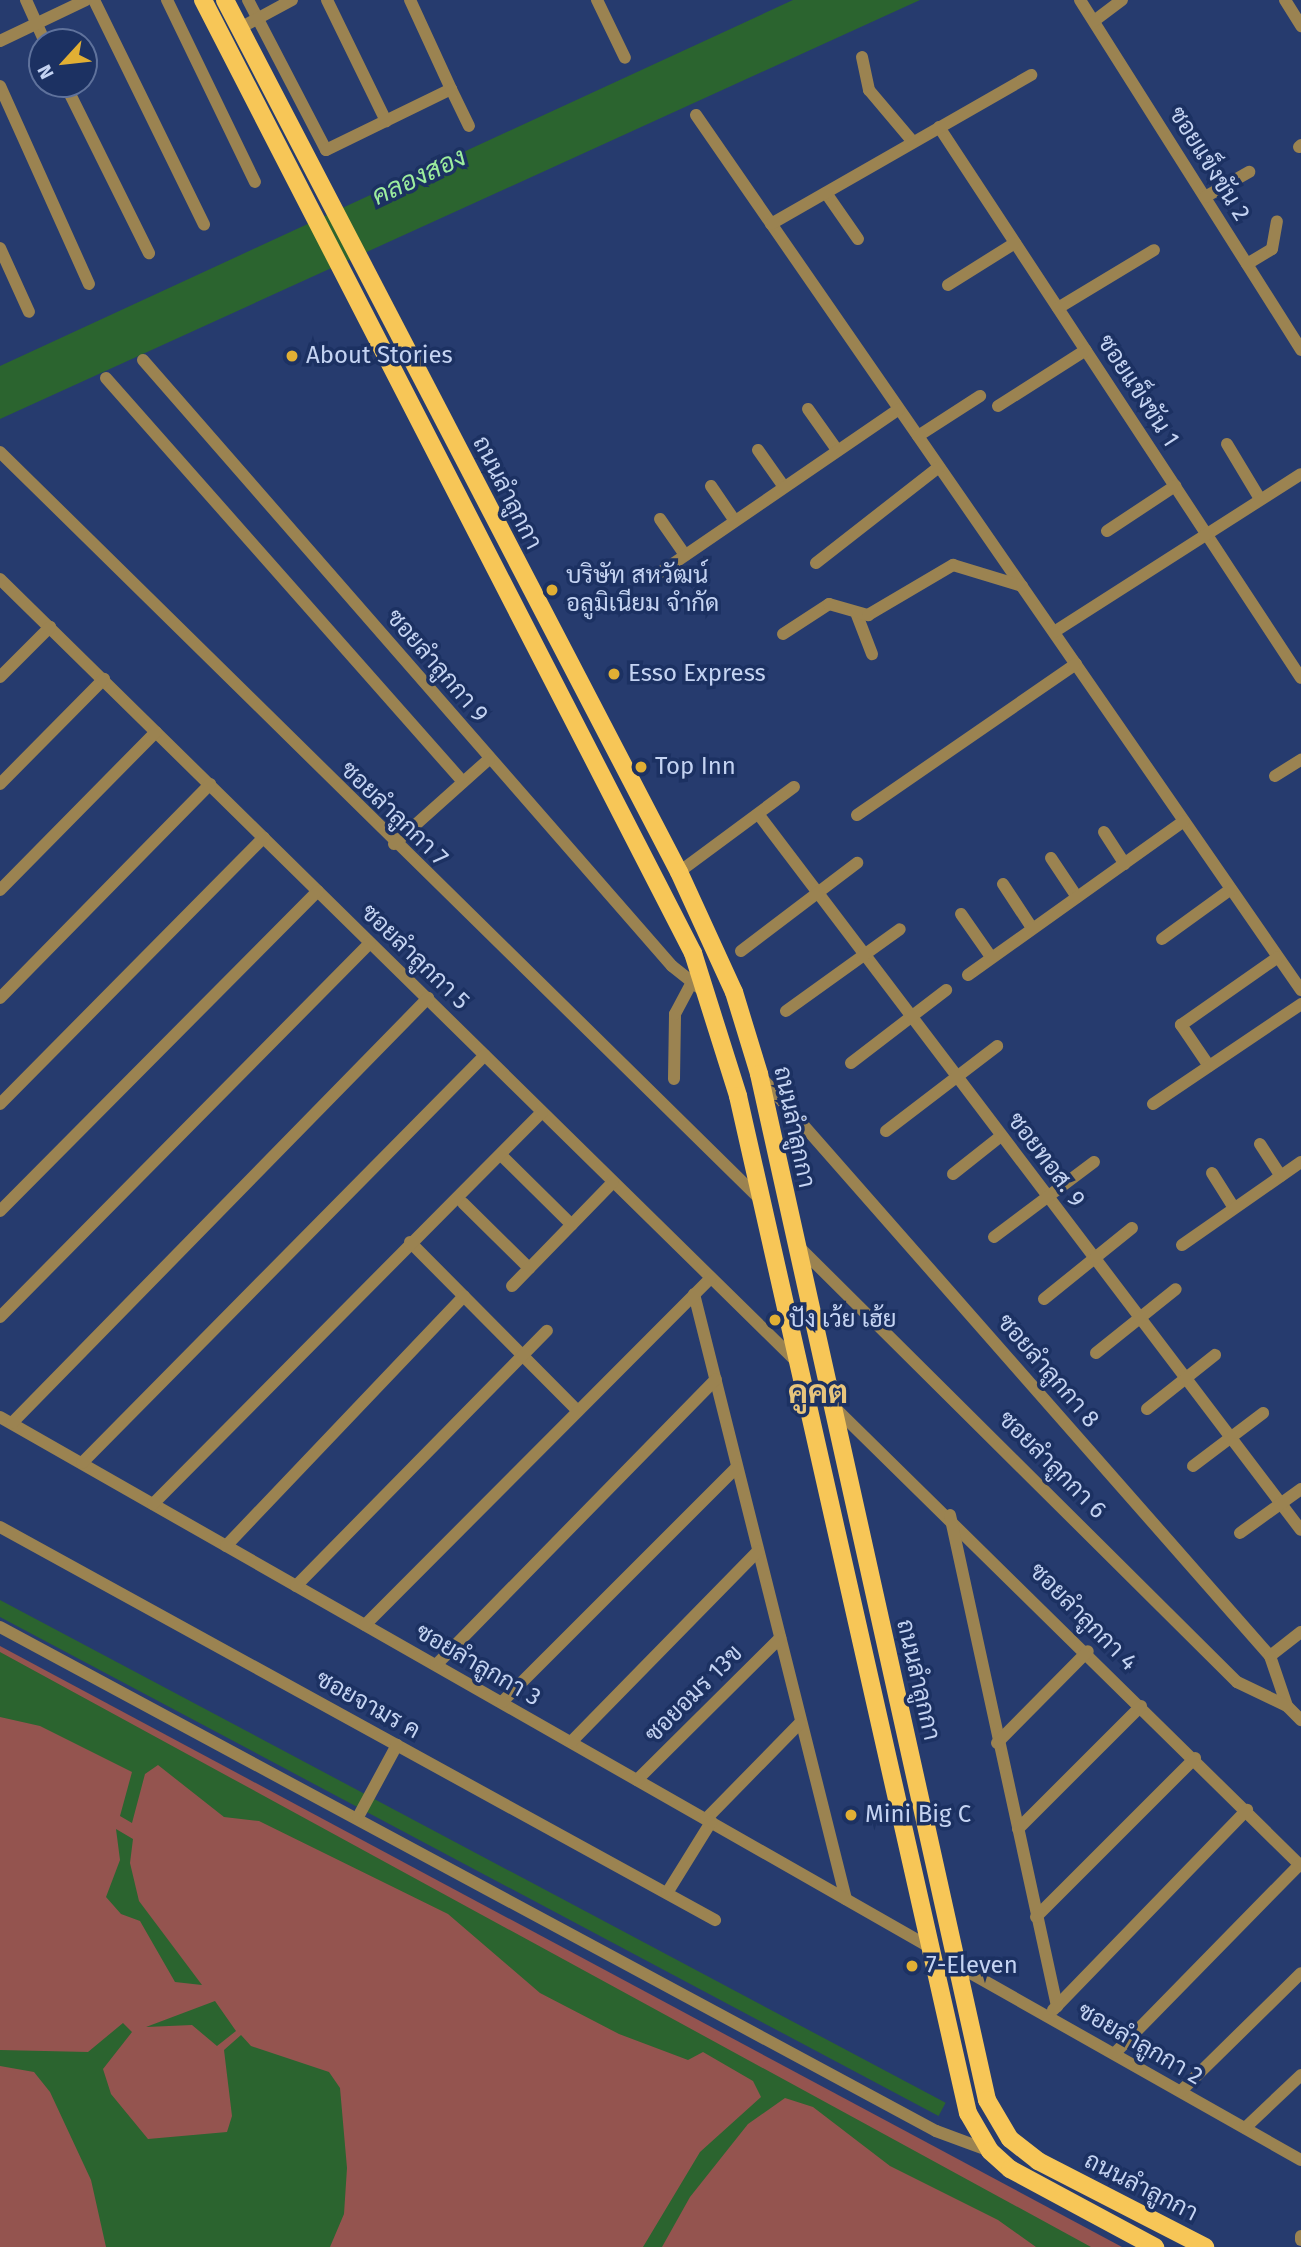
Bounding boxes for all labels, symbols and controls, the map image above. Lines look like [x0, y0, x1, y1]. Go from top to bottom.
north arrow [28, 28, 98, 98]
text: N [33, 61, 59, 83]
street label: ซอยแข็งขัน 2 [1162, 101, 1256, 227]
water label: คลองสอง [367, 142, 471, 212]
street label: ซอยแข็งขัน 1 [1091, 330, 1185, 452]
place label: About Stories [306, 342, 453, 370]
marker: About Stories [284, 348, 300, 364]
street label: ถนนลำลูกกา [466, 432, 548, 554]
place label: บริษัท สหวัฒน์ อลูมิเนียม จำกัด [566, 562, 719, 618]
marker: บริษัท สหวัฒน์ อลูมิเนียม จำกัด [544, 582, 560, 598]
street label: ซอยลำลูกกา 9 [380, 604, 494, 728]
place label: Esso Express [628, 660, 766, 688]
marker: Esso Express [606, 666, 622, 682]
place label: Top Inn [655, 753, 736, 781]
street label: ซอยลำลูกกา 7 [334, 756, 454, 872]
marker: Top Inn [633, 759, 649, 775]
street label: ซอยลำลูกกา 5 [355, 898, 475, 1016]
street label: ถนนลำลูกกา [767, 1064, 821, 1190]
street label: ซอยทอส. 9 [1001, 1107, 1091, 1213]
place label: ปัง เว้ย เฮ้ย [789, 1306, 897, 1334]
street label: ซอยลำลูกกา 8 [991, 1308, 1105, 1434]
marker: ปัง เว้ย เฮ้ย [767, 1312, 783, 1328]
district label: คูคต [788, 1373, 848, 1411]
street label: ซอยลำลูกกา 6 [992, 1405, 1112, 1525]
street label: ซอยลำลูกกา 4 [1023, 1557, 1143, 1677]
street label: ถนนลำลูกกา [890, 1617, 946, 1743]
street label: ซอยลำลูกกา 3 [410, 1618, 546, 1712]
street label: ซอยอมร 13ข [639, 1639, 749, 1749]
street label: ซอยจามร ค [311, 1665, 425, 1745]
place label: Mini Big C [865, 1801, 971, 1829]
marker: Mini Big C [843, 1807, 859, 1823]
place label: 7-Eleven [926, 1952, 1018, 1980]
marker: 7-Eleven [904, 1958, 920, 1974]
street label: ซอยลำลูกกา 2 [1072, 1997, 1208, 2091]
street label: ถนนลำลูกกา [1080, 2146, 1202, 2228]

